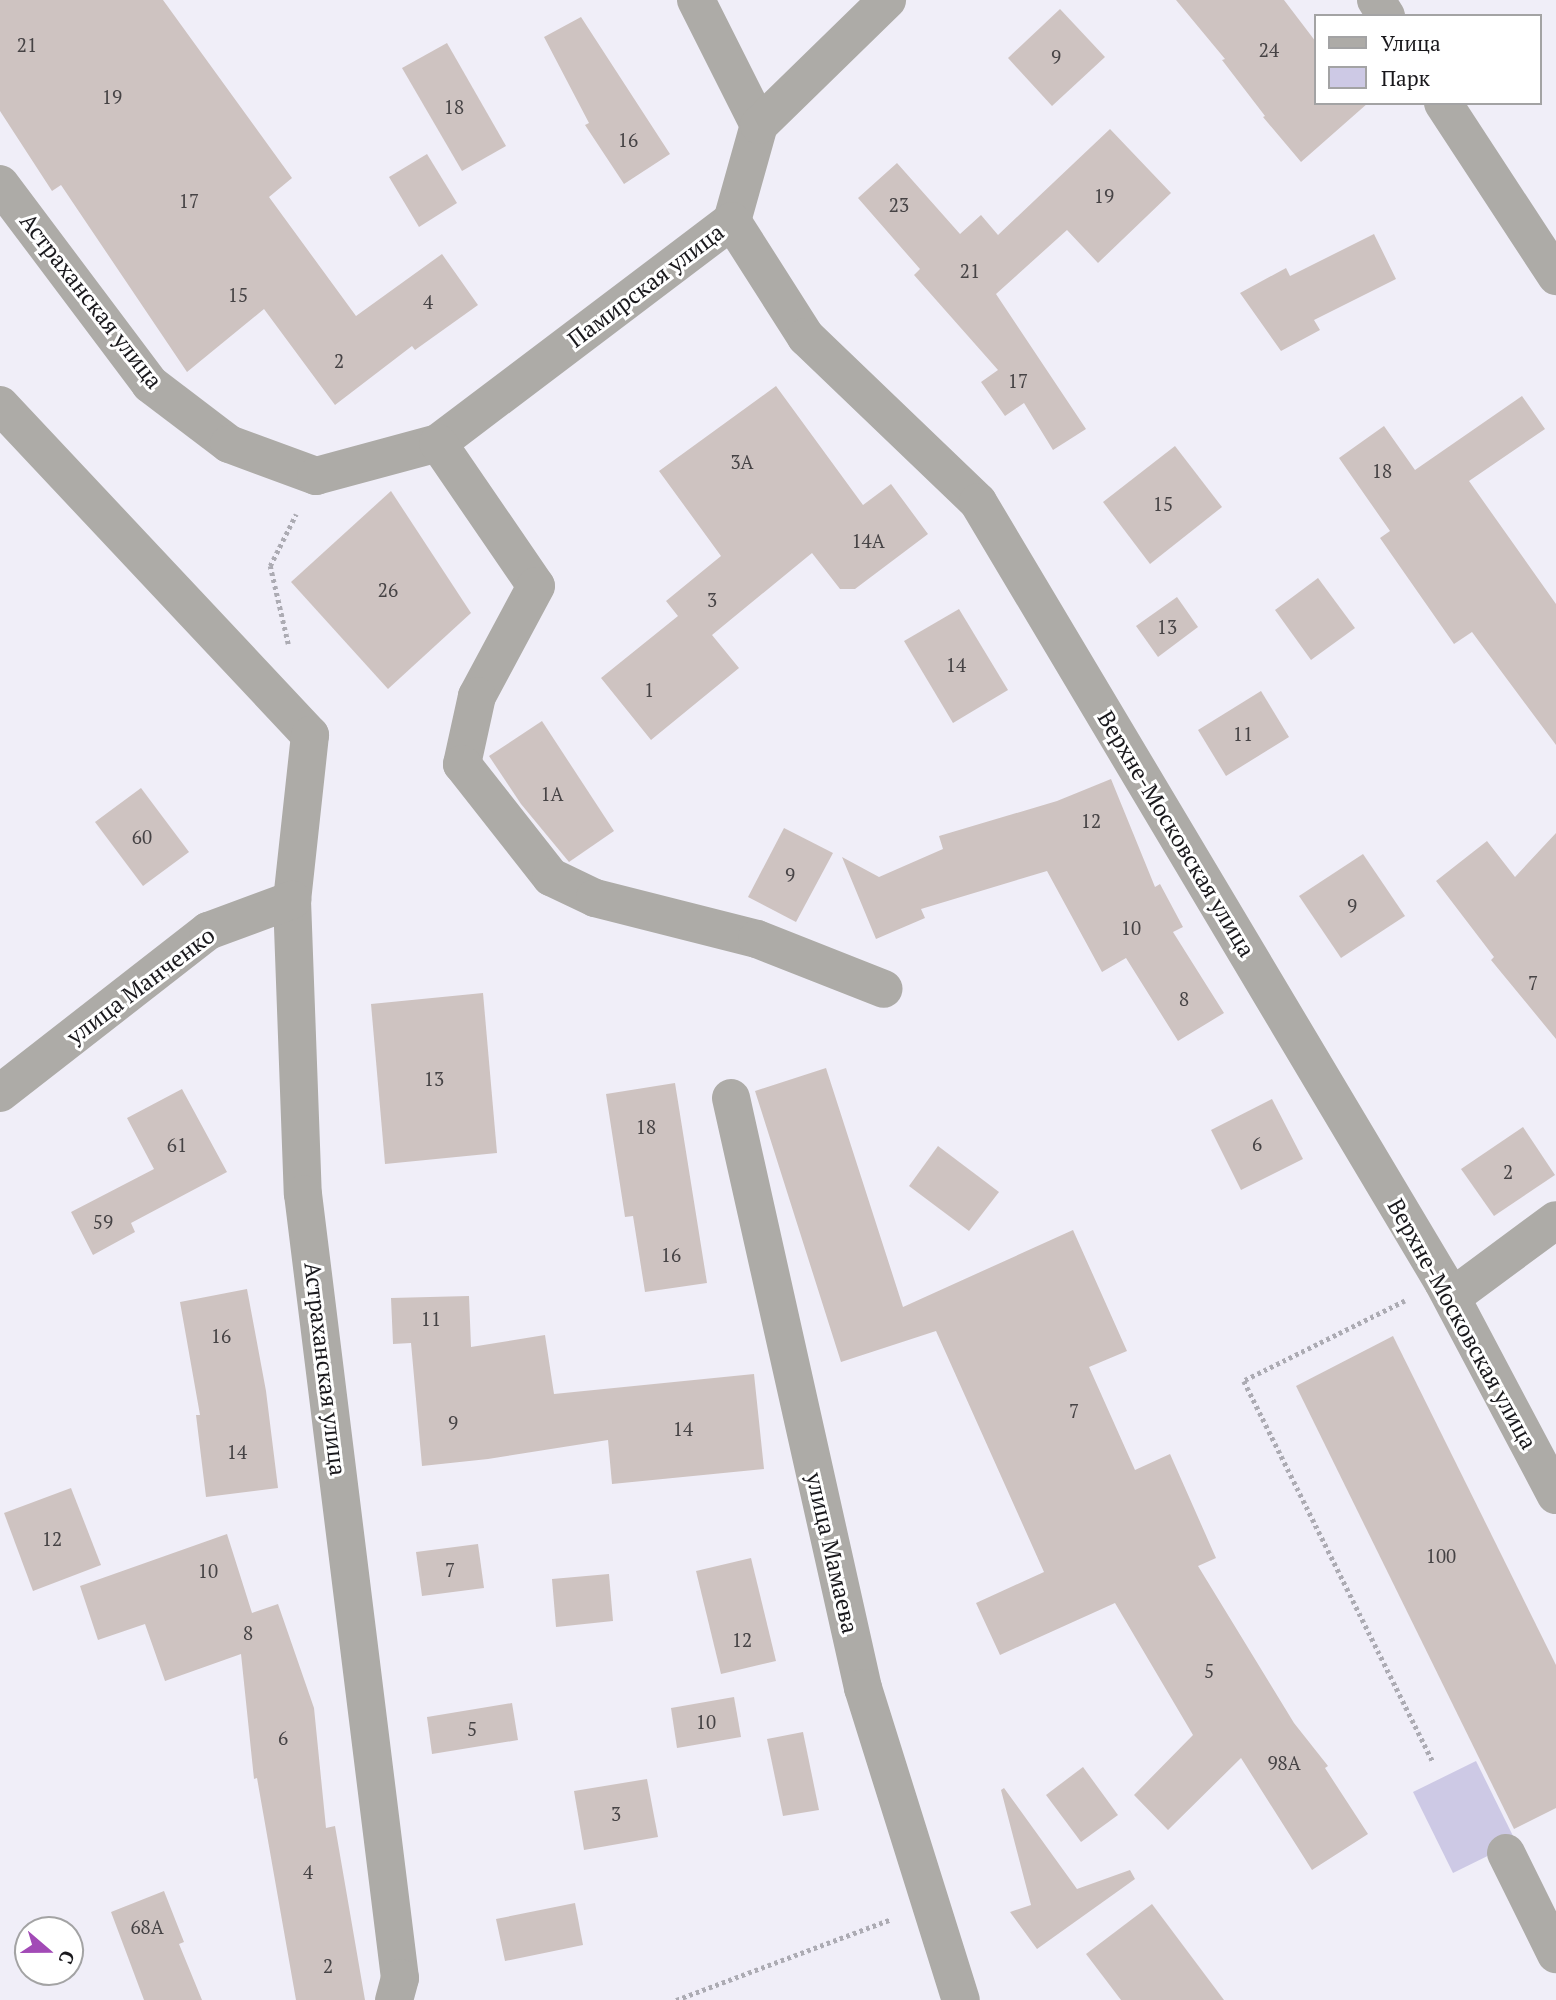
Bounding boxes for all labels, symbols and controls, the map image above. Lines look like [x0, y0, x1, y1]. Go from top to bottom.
legend [1314, 14, 1542, 105]
text: Улица [1381, 29, 1441, 57]
house number: 21 [17, 34, 37, 56]
house number: 24 [1259, 39, 1279, 61]
house number: 9 [1051, 46, 1061, 68]
text: Парк [1381, 64, 1430, 92]
house number: 19 [102, 86, 122, 108]
house number: 18 [444, 96, 464, 118]
house number: 16 [618, 129, 638, 151]
house number: 19 [1094, 185, 1114, 207]
house number: 17 [179, 190, 199, 212]
house number: 23 [889, 194, 909, 216]
street label: Астраханская улица [14, 208, 168, 394]
street label: Памирская улица [563, 218, 729, 354]
house number: 21 [960, 260, 980, 282]
house number: 15 [228, 284, 248, 306]
house number: 4 [423, 291, 433, 313]
house number: 2 [334, 350, 344, 372]
house number: 17 [1008, 370, 1028, 392]
house number: 3А [730, 451, 754, 473]
house number: 18 [1372, 460, 1392, 482]
house number: 15 [1153, 493, 1173, 515]
house number: 14А [851, 530, 885, 552]
house number: 26 [378, 579, 398, 601]
house number: 3 [707, 589, 717, 611]
house number: 13 [1157, 616, 1177, 638]
house number: 14 [946, 654, 966, 676]
house number: 1 [644, 679, 654, 701]
street label: Верхне-Московская улица [1092, 706, 1260, 962]
house number: 11 [1233, 723, 1253, 745]
house number: 1А [540, 783, 564, 805]
house number: 12 [1081, 810, 1101, 832]
house number: 60 [132, 826, 152, 848]
house number: 9 [785, 864, 795, 886]
house number: 9 [1347, 895, 1357, 917]
house number: 10 [1121, 917, 1141, 939]
street label: улица Манченко [62, 921, 220, 1051]
house number: 7 [1528, 972, 1538, 994]
house number: 8 [1179, 988, 1189, 1010]
house number: 13 [424, 1068, 444, 1090]
house number: 18 [636, 1116, 656, 1138]
house number: 6 [1252, 1133, 1262, 1155]
house number: 61 [167, 1134, 187, 1156]
house number: 2 [1503, 1161, 1513, 1183]
street label: Верхне-Московская улица [1382, 1194, 1542, 1454]
house number: 59 [93, 1211, 113, 1233]
house number: 16 [661, 1244, 681, 1266]
street label: Астраханская улица [298, 1261, 352, 1477]
house number: 11 [421, 1308, 441, 1330]
house number: 16 [211, 1325, 231, 1347]
house number: 7 [1069, 1400, 1079, 1422]
house number: 9 [448, 1412, 458, 1434]
house number: 14 [673, 1418, 693, 1440]
house number: 14 [227, 1441, 247, 1463]
street label: улица Мамаева [800, 1470, 864, 1636]
house number: 12 [42, 1528, 62, 1550]
house number: 100 [1426, 1545, 1456, 1567]
house number: 7 [445, 1559, 455, 1581]
house number: 10 [198, 1560, 218, 1582]
house number: 8 [243, 1622, 253, 1644]
house number: 12 [732, 1629, 752, 1651]
house number: 5 [1204, 1660, 1214, 1682]
house number: 10 [696, 1711, 716, 1733]
house number: 5 [467, 1718, 477, 1740]
house number: 6 [278, 1727, 288, 1749]
house number: 98А [1267, 1752, 1301, 1774]
house number: 3 [611, 1803, 621, 1825]
house number: 4 [303, 1861, 313, 1883]
north arrow [14, 1916, 84, 1986]
house number: 68А [130, 1916, 164, 1938]
text: С [53, 1948, 81, 1968]
house number: 2 [323, 1955, 333, 1977]

